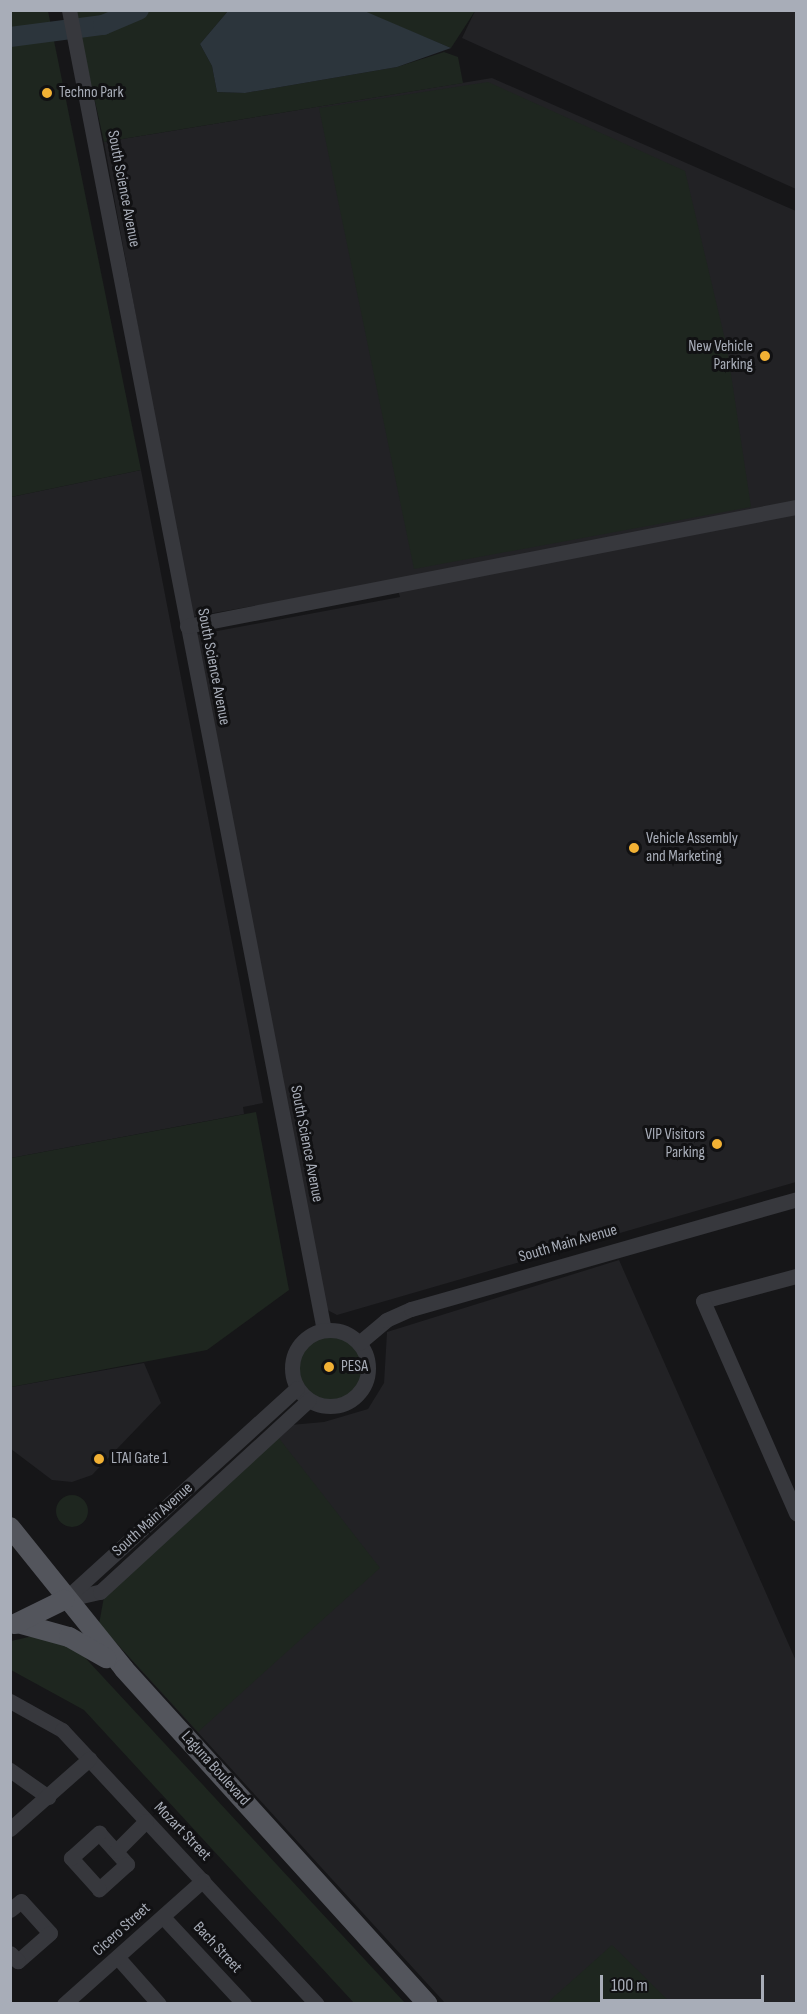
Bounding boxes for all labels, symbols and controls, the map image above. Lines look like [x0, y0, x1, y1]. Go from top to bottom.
place label: Techno Park [59, 83, 124, 103]
marker: Techno Park [40, 86, 54, 100]
street label: South Science Avenue [102, 129, 144, 249]
place label: New Vehicle Parking [688, 337, 753, 375]
marker: New Vehicle Parking [758, 349, 772, 363]
street label: South Science Avenue [192, 607, 234, 727]
place label: Vehicle Assembly and Marketing [646, 829, 738, 867]
marker: Vehicle Assembly and Marketing [627, 841, 641, 855]
street label: South Science Avenue [285, 1084, 327, 1204]
place label: VIP Visitors Parking [645, 1125, 705, 1163]
marker: VIP Visitors Parking [710, 1137, 724, 1151]
street label: South Main Avenue [517, 1221, 619, 1267]
place label: PESA [341, 1357, 368, 1377]
marker: PESA [322, 1360, 336, 1374]
place label: LTAI Gate 1 [111, 1449, 168, 1469]
marker: LTAI Gate 1 [92, 1452, 106, 1466]
street label: South Main Avenue [109, 1479, 197, 1561]
street label: Laguna Boulevard [177, 1728, 253, 1810]
street label: Mozart Street [149, 1799, 215, 1865]
street label: Cicero Street [89, 1899, 155, 1961]
street label: Bach Street [189, 1918, 245, 1978]
scale bar [603, 1963, 766, 2001]
text: 100 m [611, 1975, 648, 1996]

